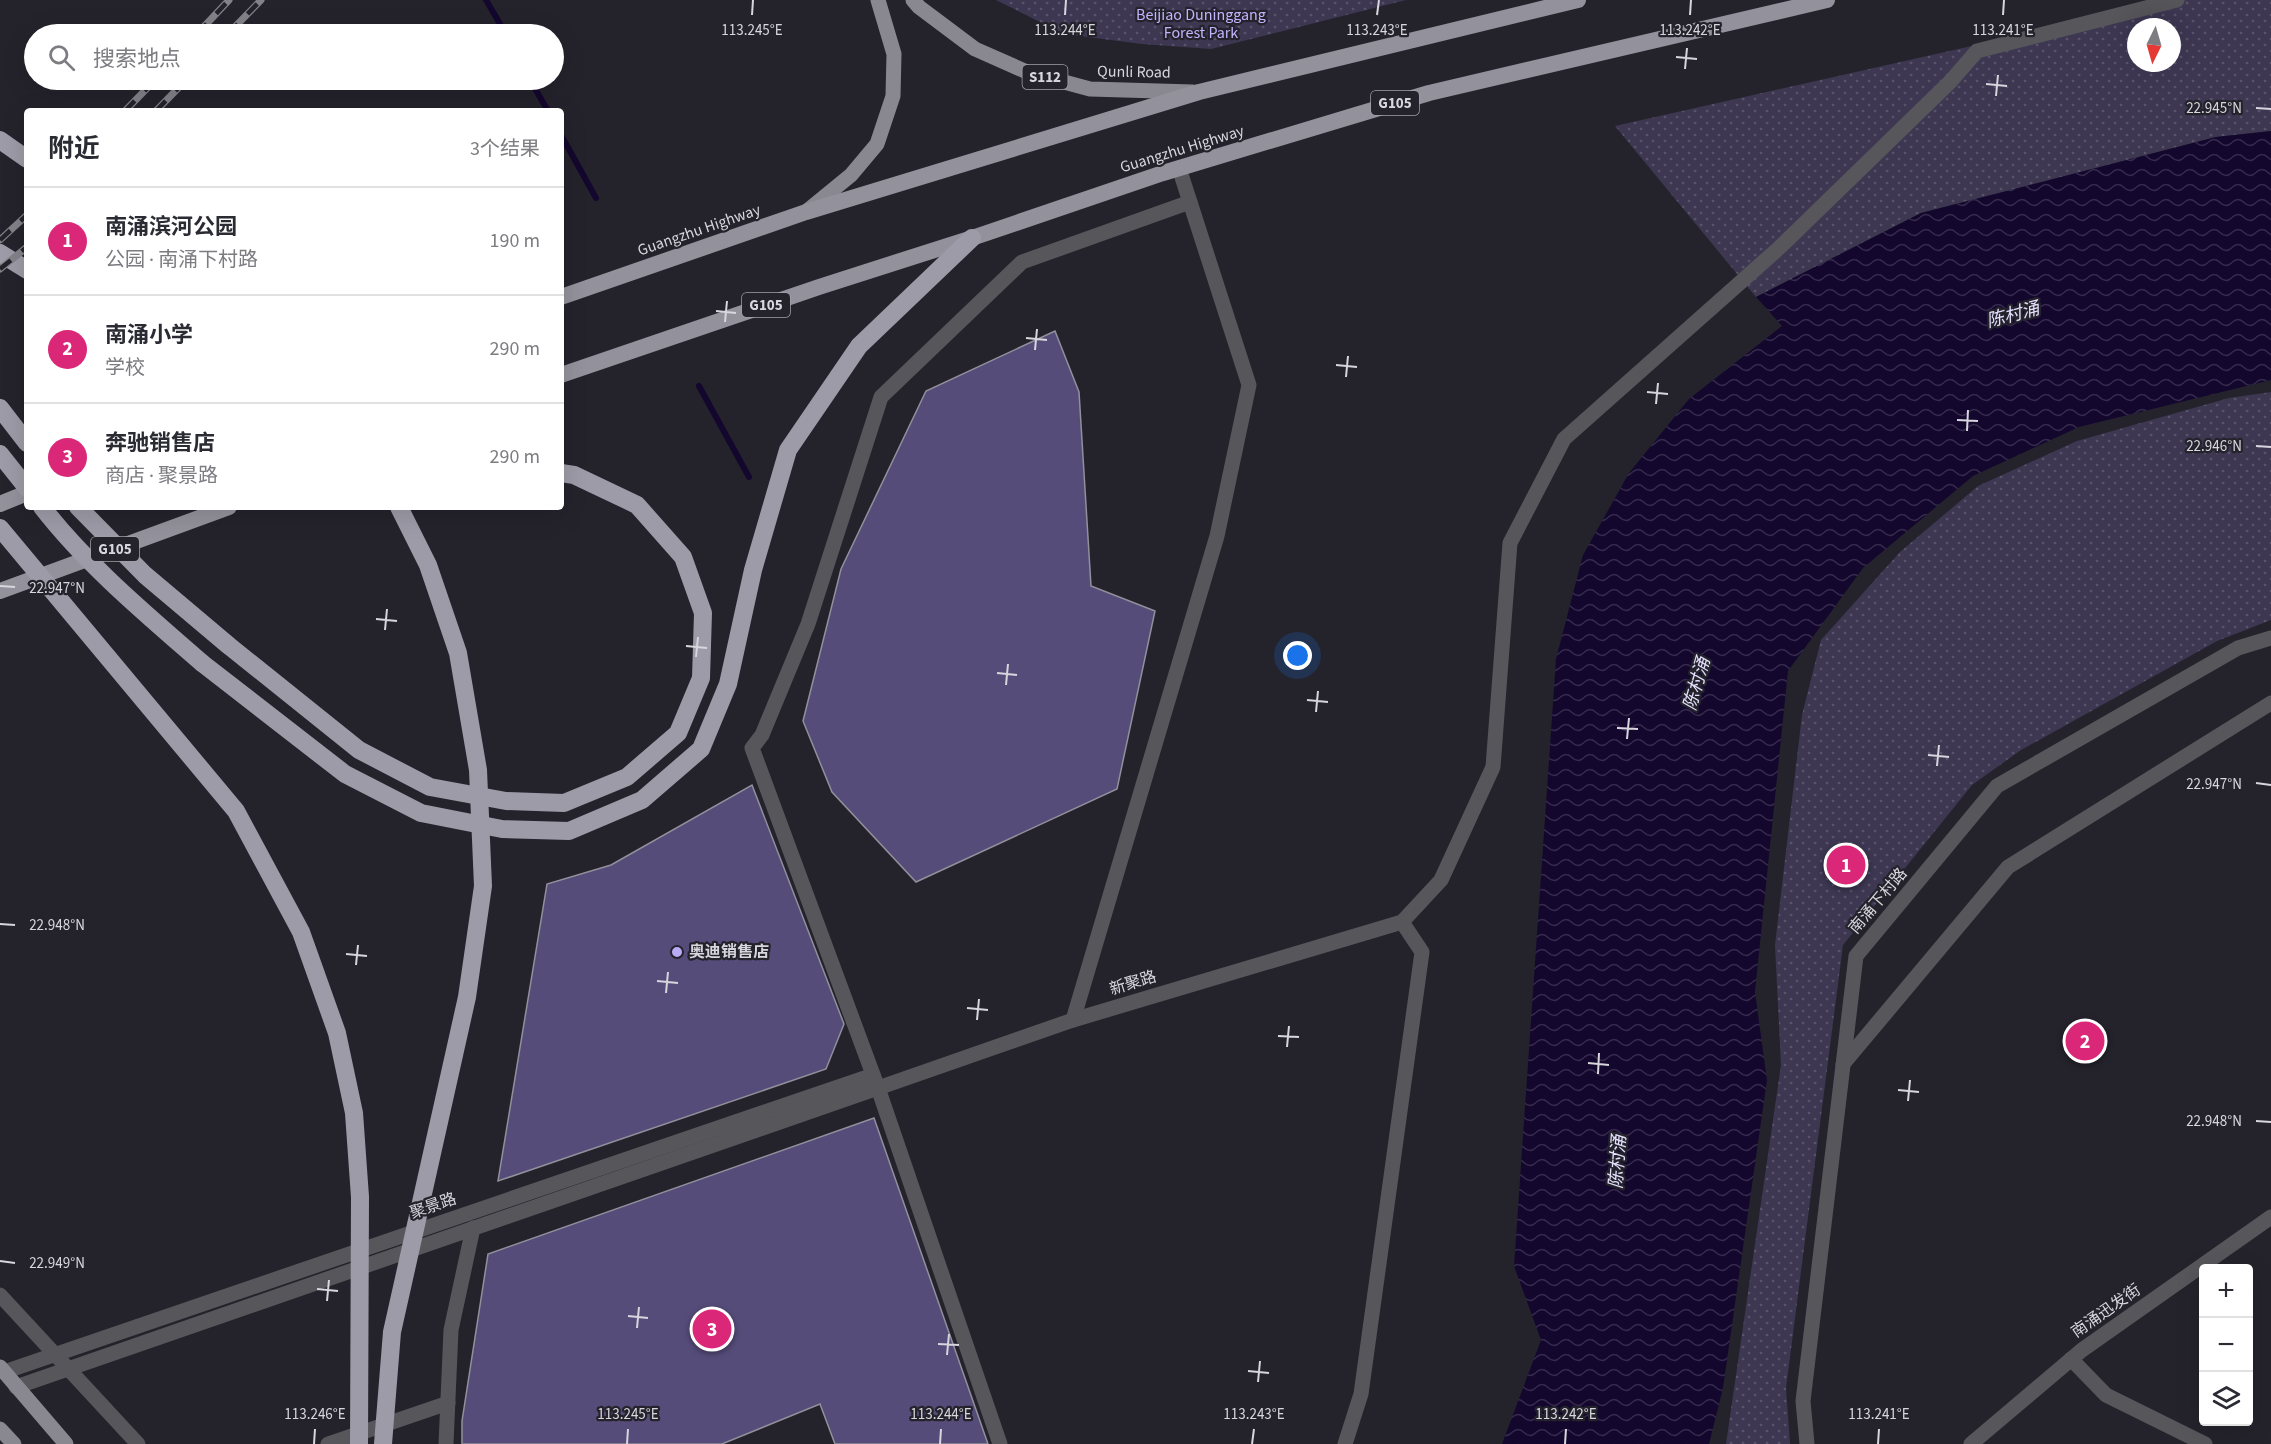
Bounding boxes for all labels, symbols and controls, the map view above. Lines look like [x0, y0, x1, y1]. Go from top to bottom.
park label: Beijiao Duninggang Forest Park [1136, 4, 1266, 44]
north arrow [2127, 18, 2181, 72]
text: 113.245°E [721, 20, 783, 41]
text: 113.244°E [1034, 20, 1096, 41]
text: 113.243°E [1346, 20, 1408, 41]
text: 113.242°E [1659, 20, 1721, 41]
text: 113.241°E [1972, 20, 2034, 41]
search box [24, 24, 564, 90]
icon: search [45, 41, 78, 74]
text: 搜索地点 [93, 43, 181, 75]
street label: Qunli Road [1097, 60, 1171, 84]
road number: S112 [1022, 65, 1068, 89]
road number: G105 [1371, 91, 1419, 115]
text: 22.945°N [2186, 98, 2242, 119]
street label: Guangzhu Highway [1117, 120, 1247, 178]
text: 附近 [48, 130, 100, 167]
text: 3个结果 [470, 135, 540, 163]
street label: Guangzhu Highway [635, 198, 764, 261]
text: 南涌滨河公园 [105, 211, 237, 243]
text: 1 [62, 227, 73, 255]
text: 190 m [490, 227, 540, 255]
text: 公园 · 南涌下村路 [105, 246, 258, 274]
road number: G105 [742, 293, 790, 317]
water label: 陈村涌 [1984, 295, 2044, 334]
text: 南涌小学 [105, 319, 193, 351]
text: 2 [62, 335, 73, 363]
text: 290 m [490, 335, 540, 363]
text: 学校 [105, 354, 145, 382]
text: 奔驰销售店 [105, 427, 215, 459]
text: 22.946°N [2186, 436, 2242, 457]
text: 3 [62, 443, 73, 471]
text: 290 m [490, 443, 540, 471]
text: 商店 · 聚景路 [105, 462, 218, 490]
road number: G105 [91, 537, 139, 561]
text: 22.947°N [29, 578, 85, 599]
your location [1283, 641, 1312, 670]
water label: 陈村涌 [1678, 653, 1717, 713]
text: 22.947°N [2186, 774, 2242, 795]
pin: 1 [1826, 842, 1866, 888]
street label: 南涌下村路 [1844, 863, 1912, 939]
text: 22.948°N [29, 915, 85, 936]
place label: 奥迪销售店 [689, 941, 769, 963]
marker: 奥迪销售店 [670, 945, 684, 959]
street label: 新聚路 [1107, 965, 1159, 1001]
pin: 2 [2066, 1018, 2104, 1064]
text: 22.948°N [2186, 1111, 2242, 1132]
water label: 陈村涌 [1604, 1132, 1632, 1190]
street label: 聚景路 [407, 1188, 459, 1224]
text: 22.949°N [29, 1253, 85, 1274]
map controls [2199, 1264, 2253, 1426]
button: + [2199, 1264, 2253, 1318]
street label: 南涌迅发街 [2067, 1279, 2145, 1343]
pin: 3 [692, 1306, 732, 1352]
button: − [2199, 1318, 2253, 1372]
button: layers [2199, 1372, 2253, 1426]
text: 113.246°E [284, 1404, 346, 1425]
text: 113.245°E [597, 1404, 659, 1425]
text: 113.244°E [910, 1404, 972, 1425]
text: 113.243°E [1223, 1404, 1285, 1425]
text: 113.242°E [1535, 1404, 1597, 1425]
text: 113.241°E [1848, 1404, 1910, 1425]

